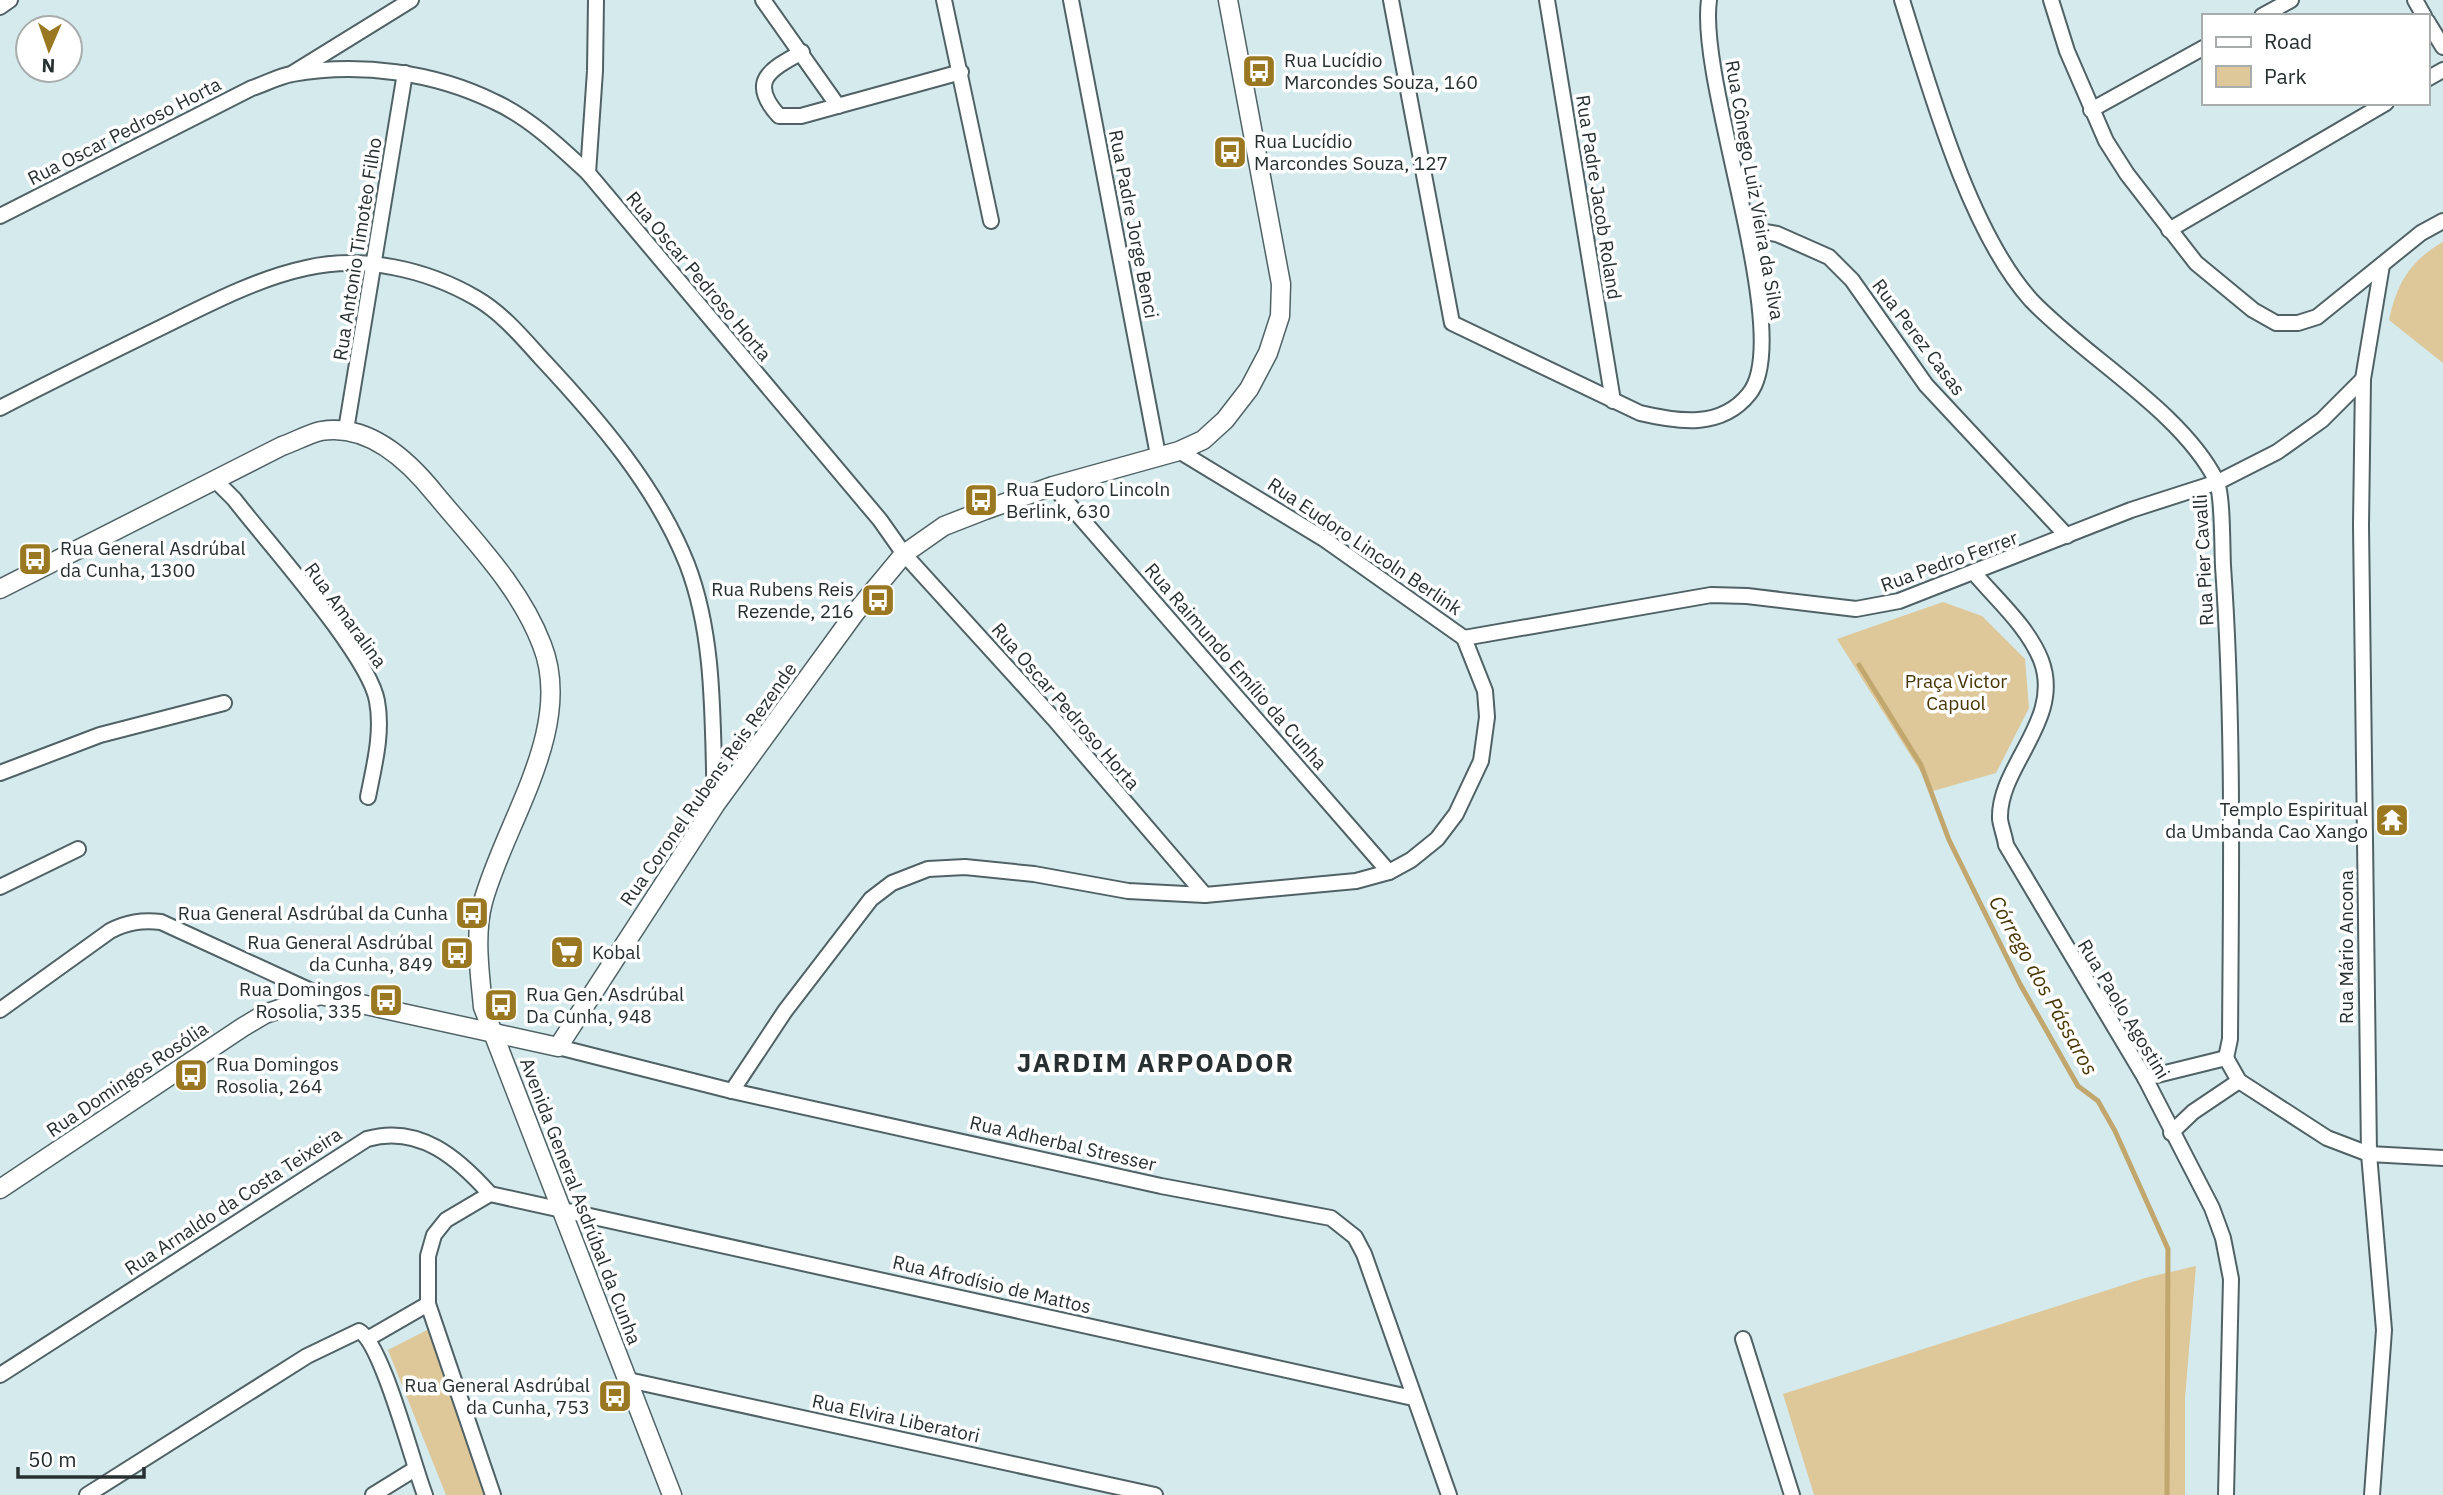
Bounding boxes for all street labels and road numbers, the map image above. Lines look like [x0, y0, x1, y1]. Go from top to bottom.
street label: Rua Cônego Luiz Vieira da Silva [1720, 58, 1790, 322]
street label: Rua Oscar Pedroso Horta [23, 72, 225, 190]
street label: Rua Padre Jacob Roland [1571, 93, 1627, 301]
street label: Rua Padre Jorge Benci [1104, 128, 1164, 320]
street label: Rua Antonio Timoteo Filho [328, 136, 386, 362]
street label: Rua Oscar Pedroso Horta [621, 186, 777, 366]
street label: Rua Perez Casas [1867, 274, 1971, 400]
street label: Rua Eudoro Lincoln Berlink [1263, 472, 1467, 620]
street label: Rua Pier Cavalli [2188, 494, 2218, 626]
street label: Rua Pedro Ferrer [1877, 525, 2021, 597]
street label: Rua Amaralina [300, 558, 392, 672]
street label: Rua Raimundo Emílio da Cunha [1140, 558, 1332, 774]
street label: Rua Oscar Pedroso Horta [987, 617, 1145, 795]
street label: Rua Coronel Rubens Reis Rezende [615, 658, 801, 910]
street label: Rua Mário Ancona [2334, 870, 2358, 1024]
street label: Rua Paolo Agostini [2073, 935, 2175, 1083]
street label: Rua Domingos Rosólia [42, 1016, 212, 1142]
street label: Avenida General Asdrúbal da Cunha [515, 1054, 647, 1348]
street label: Rua Adherbal Stresser [967, 1110, 1159, 1176]
street label: Rua Arnaldo da Costa Teixeira [120, 1122, 346, 1280]
street label: Rua Afrodísio de Mattos [890, 1249, 1094, 1319]
street label: Rua Elvira Liberatori [810, 1388, 982, 1448]

